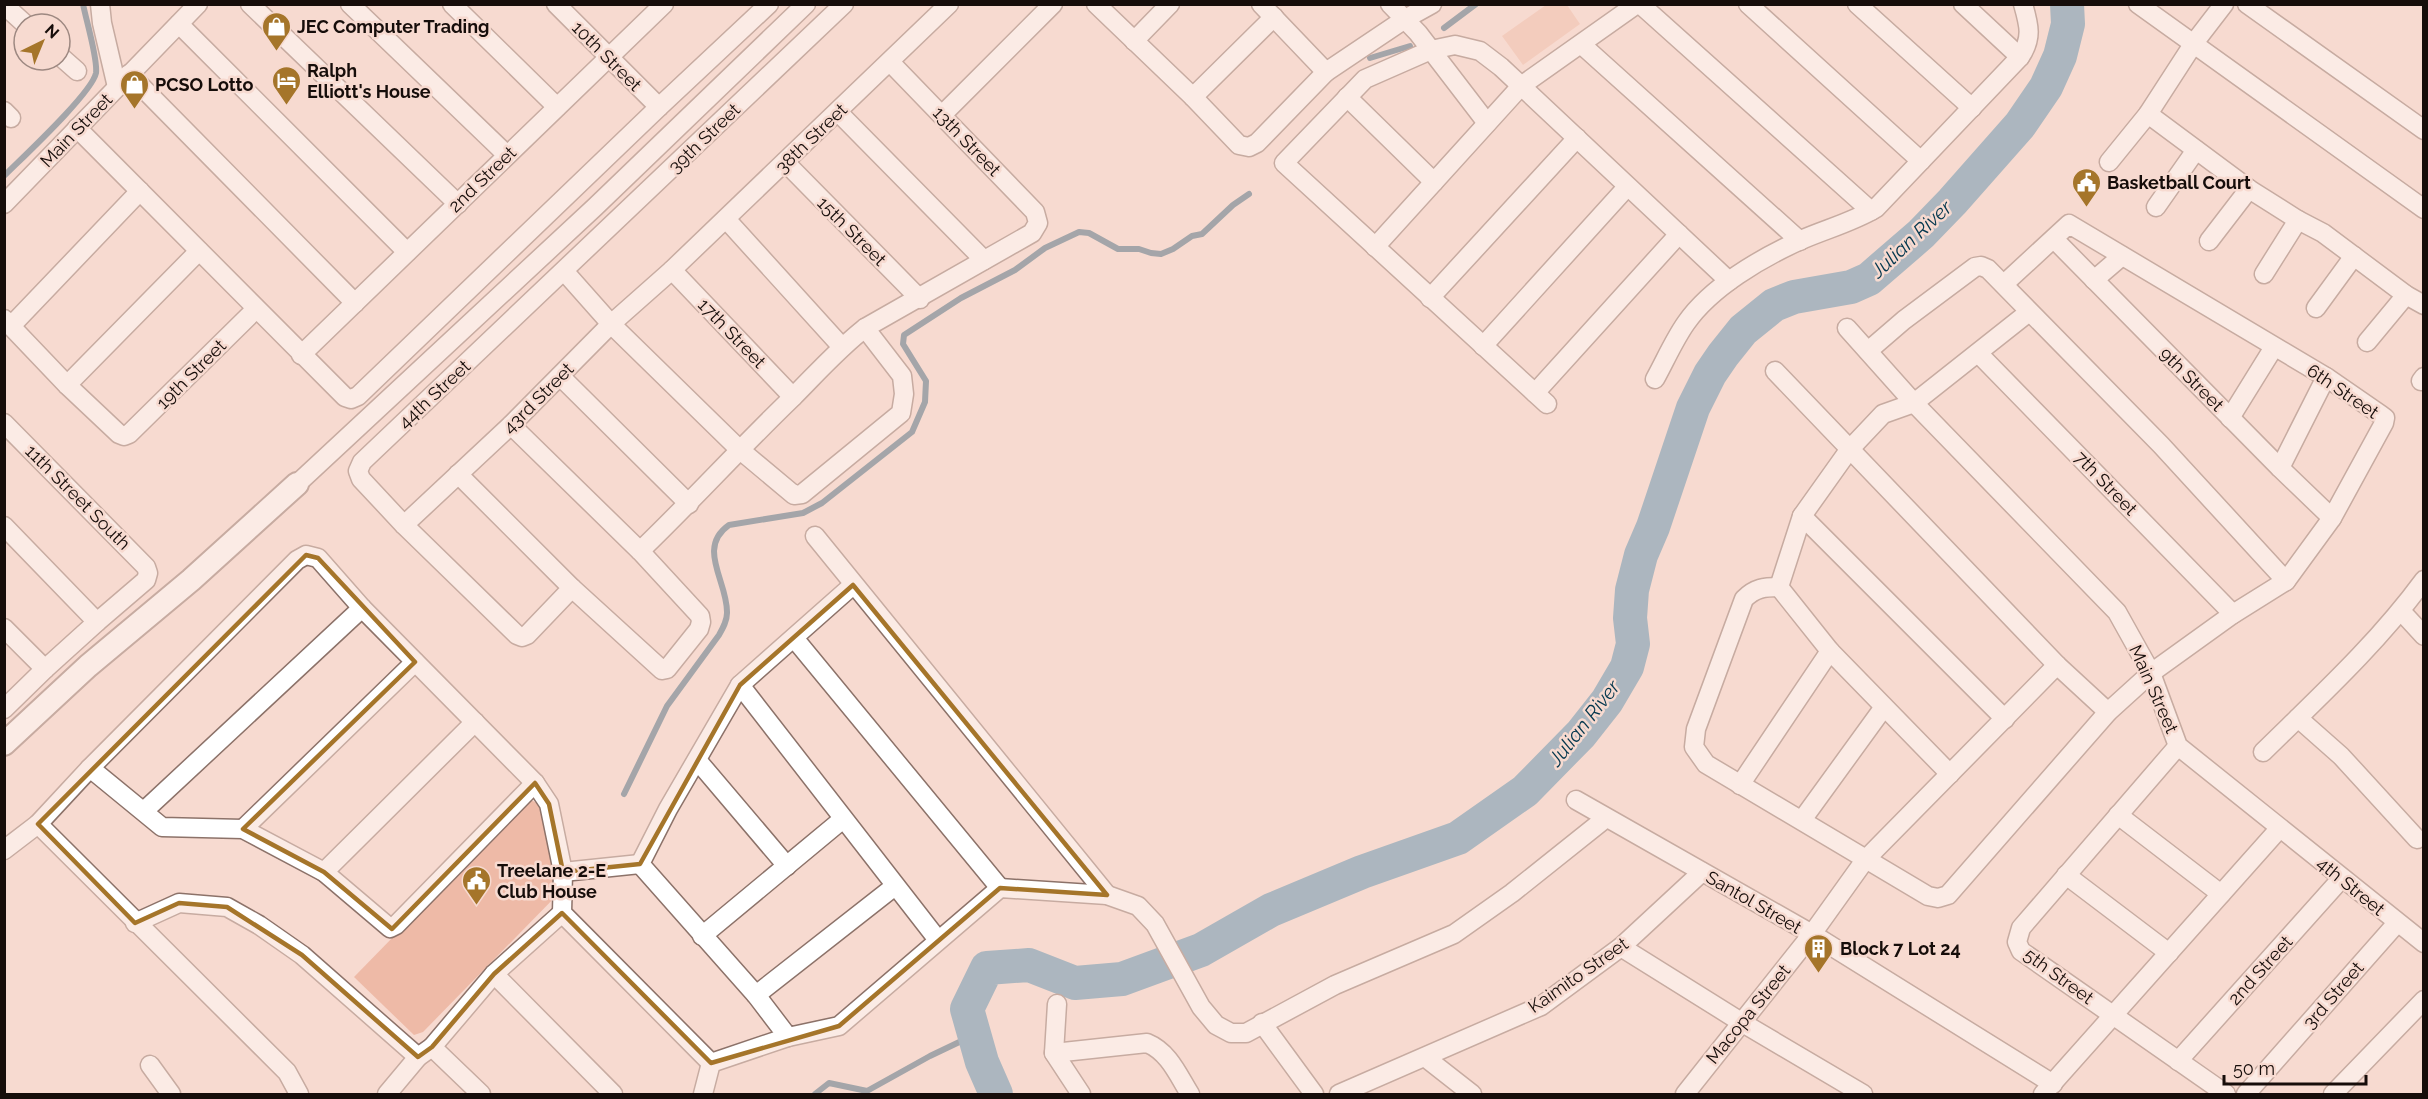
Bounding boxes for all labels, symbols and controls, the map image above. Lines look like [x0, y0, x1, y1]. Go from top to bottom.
shop icon: JEC Computer Trading [260, 10, 292, 52]
north arrow [12, 12, 72, 72]
place label: JEC Computer Trading [297, 16, 490, 37]
street label: 10th Street [568, 17, 646, 95]
text: N [41, 20, 63, 43]
place label: Ralph Elliott's House [307, 60, 431, 102]
hotel icon: Ralph Elliott's House [270, 64, 302, 106]
shop icon: PCSO Lotto [118, 68, 150, 110]
place label: PCSO Lotto [155, 74, 253, 95]
street label: Main Street [36, 89, 116, 171]
street label: 39th Street [664, 99, 744, 177]
street label: 38th Street [771, 99, 851, 177]
street label: 13th Street [929, 102, 1005, 180]
street label: 2nd Street [444, 142, 520, 216]
public building icon: Basketball Court [2070, 166, 2102, 208]
place label: Basketball Court [2107, 172, 2251, 193]
street label: 15th Street [813, 192, 891, 270]
water label: Julian River [1865, 195, 1957, 283]
street label: 17th Street [694, 294, 770, 372]
street label: 19th Street [152, 335, 230, 413]
street label: 9th Street [2156, 343, 2228, 415]
street label: 44th Street [394, 355, 474, 433]
street label: 43rd Street [498, 358, 578, 438]
street label: 6th Street [2303, 359, 2383, 423]
street label: 11th Street South [21, 440, 135, 554]
street label: 7th Street [2070, 447, 2142, 519]
street label: Main Street [2125, 642, 2183, 736]
water label: Julian River [1542, 674, 1626, 771]
street label: 4th Street [2313, 852, 2389, 920]
place label: Treelane 2-E Club House [497, 860, 606, 902]
public building icon: Treelane 2-E Club House [460, 864, 492, 906]
street label: Santol Street [1703, 866, 1805, 938]
street label: 2nd Street [2224, 931, 2296, 1009]
building icon: Block 7 Lot 24 [1803, 932, 1835, 974]
street label: Kaimito Street [1524, 933, 1632, 1017]
place label: Block 7 Lot 24 [1840, 938, 1961, 959]
street label: 5th Street [2020, 944, 2098, 1008]
street label: 3rd Street [2298, 957, 2368, 1033]
street label: Macopa Street [1702, 960, 1794, 1068]
scale bar [2224, 1048, 2366, 1086]
text: 50 m [2233, 1058, 2275, 1079]

